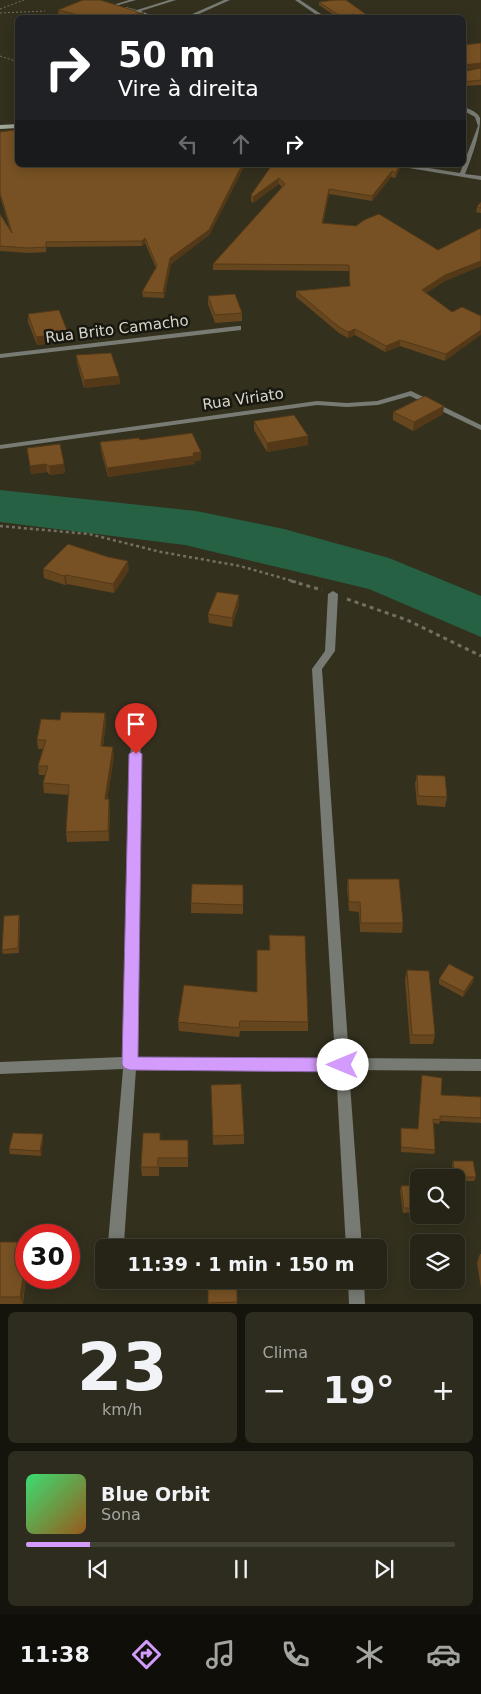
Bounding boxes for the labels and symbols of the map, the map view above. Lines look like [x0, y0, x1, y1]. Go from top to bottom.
street label: Rua Brito Camacho [44, 311, 190, 347]
street label: Rua Viriato [201, 384, 285, 414]
pin [115, 703, 157, 754]
position arrow [316, 1038, 368, 1090]
speed limit sign: 30 [15, 1224, 80, 1289]

